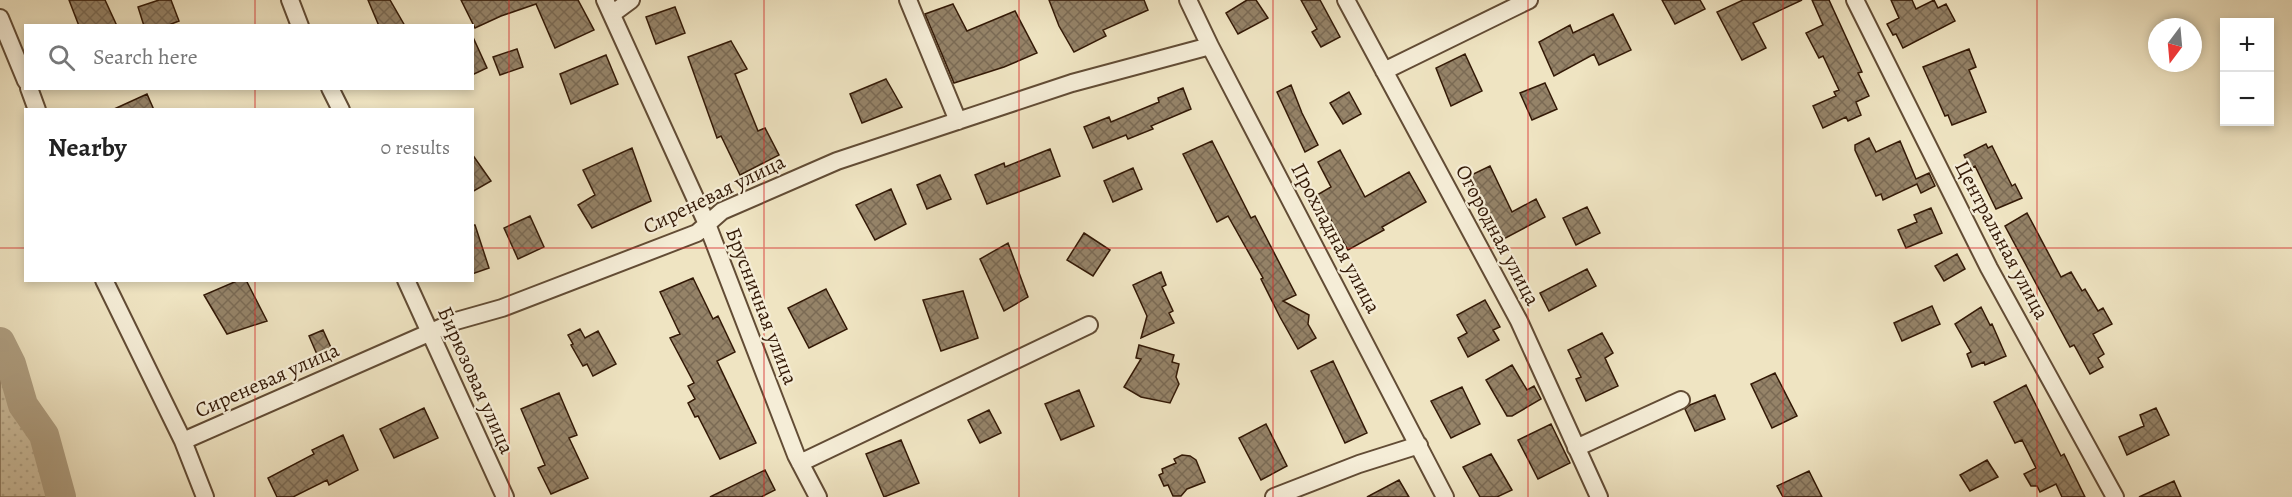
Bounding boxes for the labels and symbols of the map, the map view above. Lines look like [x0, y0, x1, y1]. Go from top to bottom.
north arrow [2148, 18, 2202, 72]
street label: Сиреневая улица [638, 147, 790, 241]
street label: Центральная улица [1948, 156, 2056, 325]
street label: Прохладная улица [1285, 158, 1388, 318]
street label: Огородная улица [1449, 160, 1547, 311]
street label: Брусничная улица [719, 224, 805, 389]
street label: Бирюзовая улица [431, 302, 521, 458]
street label: Сиреневая улица [190, 336, 344, 424]

